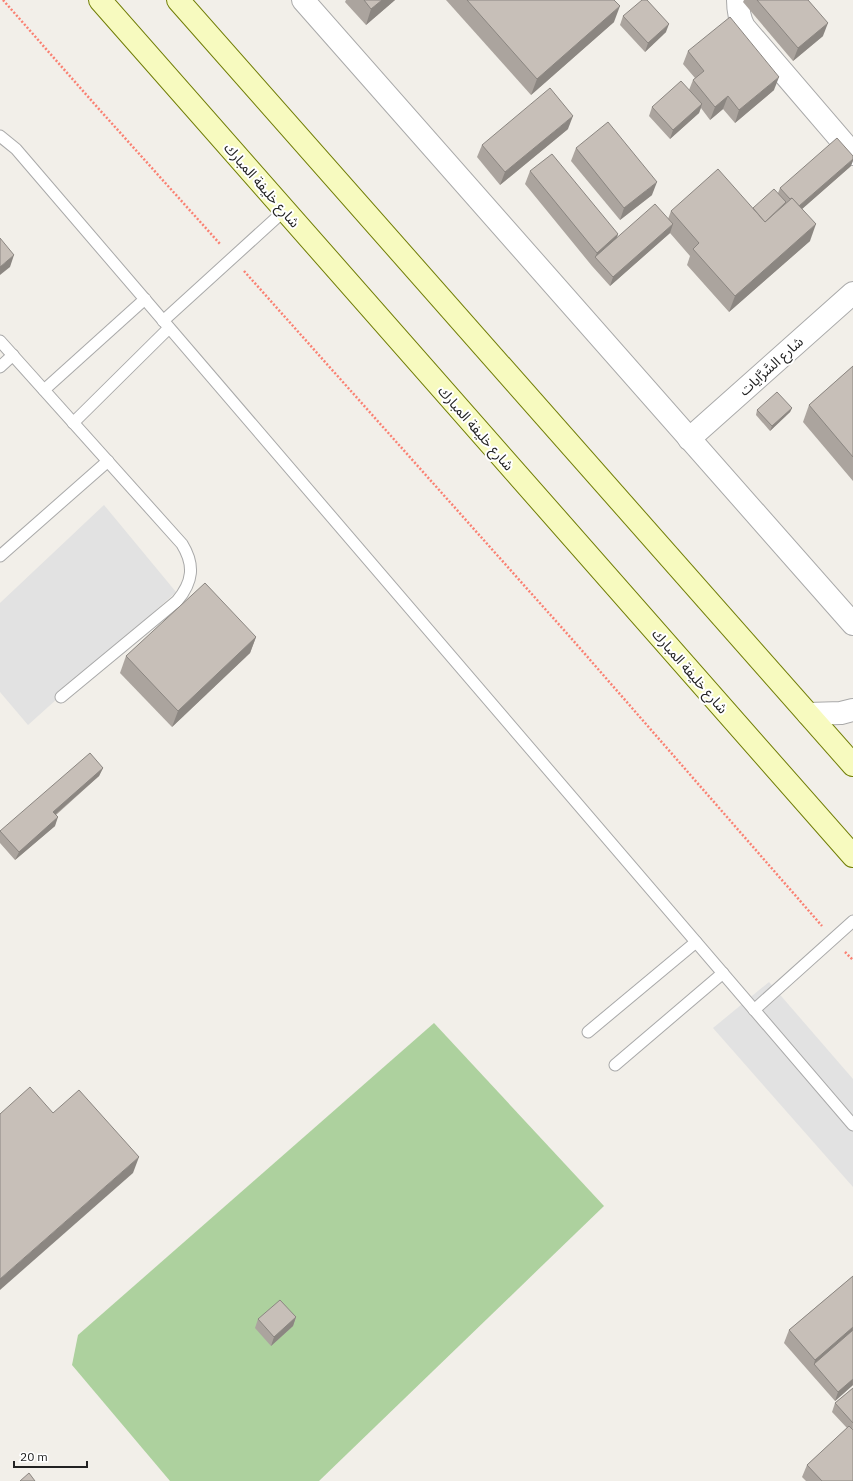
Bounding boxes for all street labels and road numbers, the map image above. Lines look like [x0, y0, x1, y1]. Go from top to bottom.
street label: شارع خليفة المبارك [219, 139, 304, 232]
street label: شارع السَّرَّايات [735, 332, 808, 401]
street label: شارع خليفة المبارك [433, 382, 518, 475]
street label: شارع خليفة المبارك [647, 625, 732, 718]

